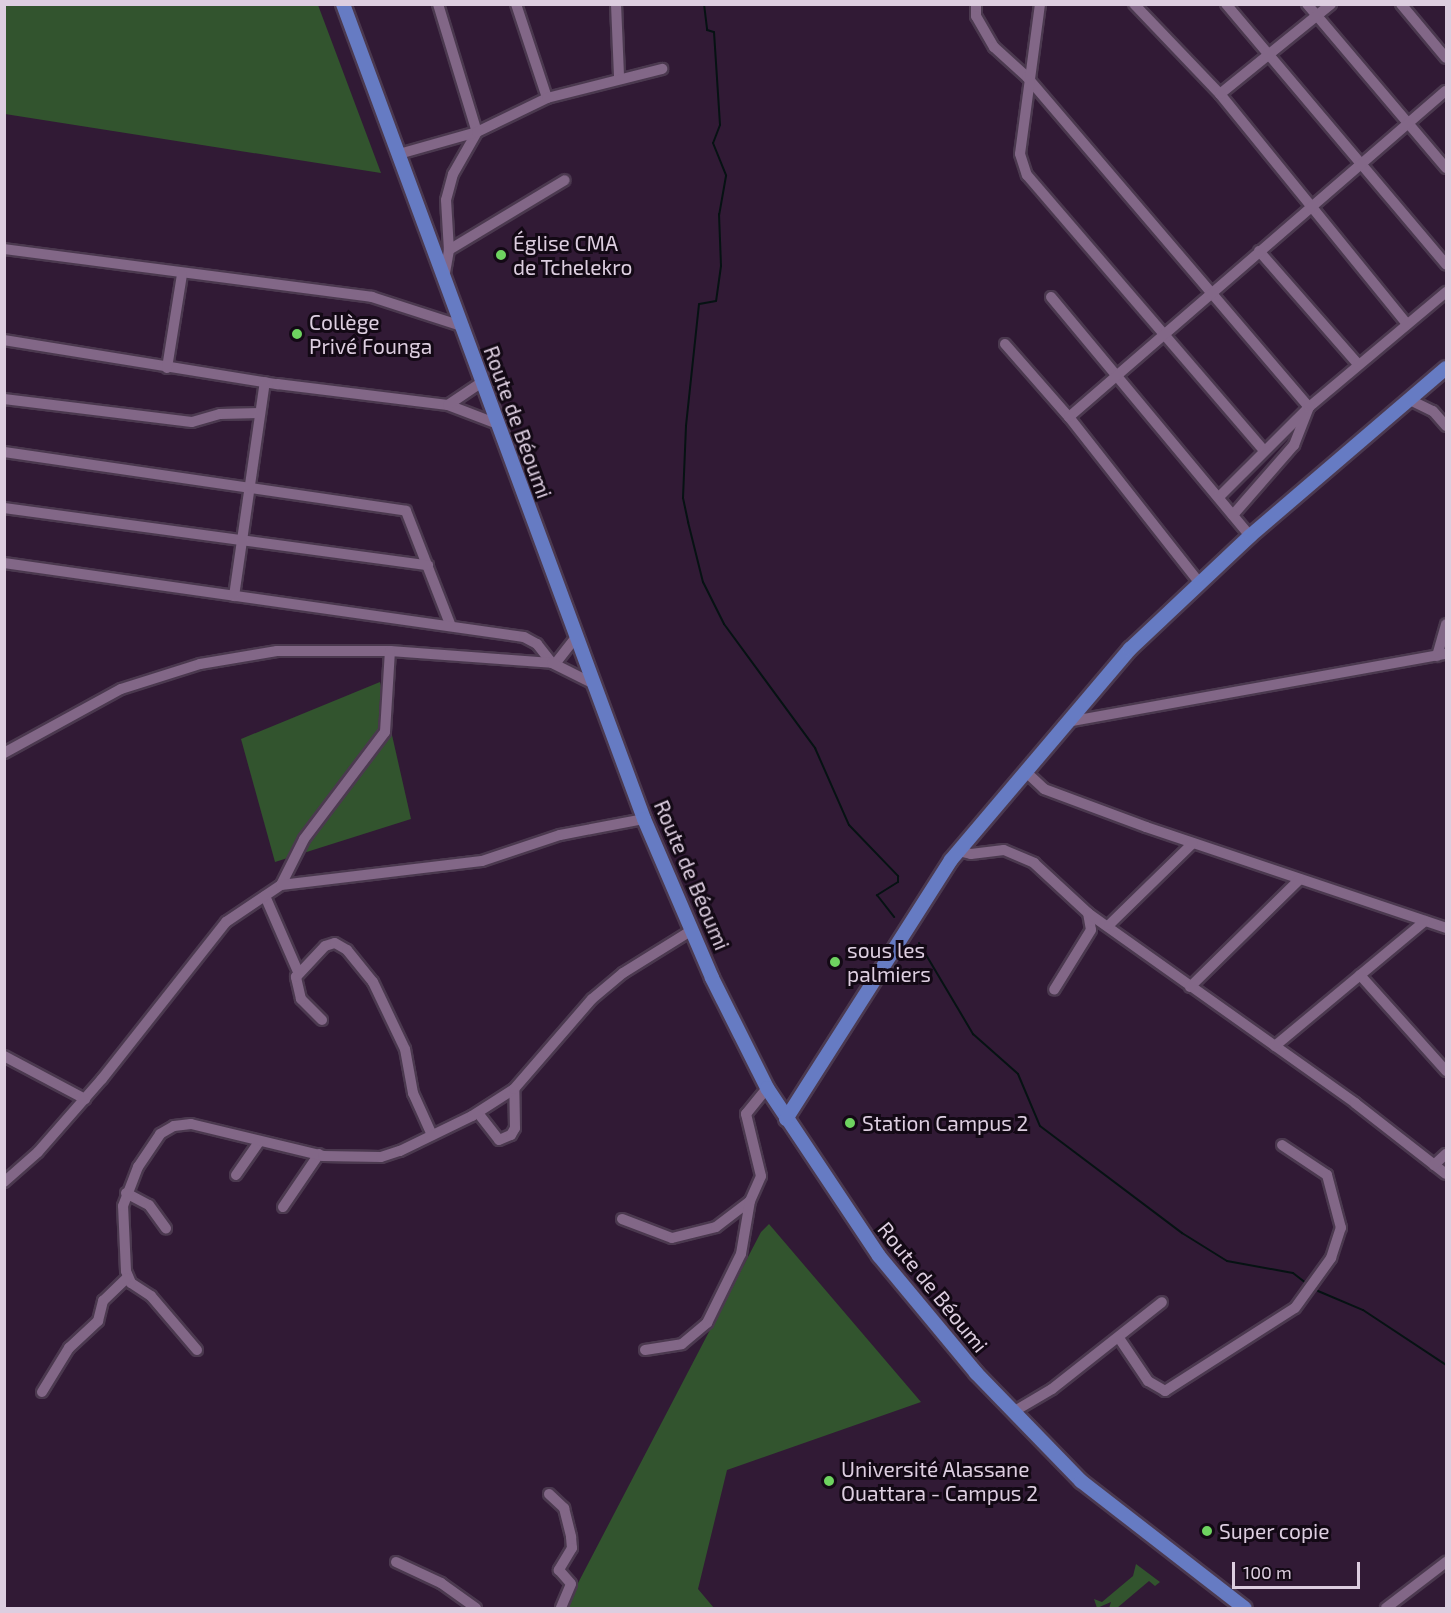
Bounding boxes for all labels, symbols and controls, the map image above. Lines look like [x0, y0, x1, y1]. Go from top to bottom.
place label: Église CMA de Tchelekro [513, 230, 633, 280]
marker: Église CMA de Tchelekro [494, 248, 508, 262]
place label: Collège Privé Founga [309, 309, 432, 359]
marker: Collège Privé Founga [290, 327, 304, 341]
street label: Route de Béoumi [479, 342, 557, 502]
street label: Route de Béoumi [649, 796, 735, 954]
place label: sous les palmiers [847, 937, 931, 987]
marker: sous les palmiers [828, 955, 842, 969]
place label: Station Campus 2 [862, 1110, 1028, 1136]
marker: Station Campus 2 [843, 1116, 857, 1130]
street label: Route de Béoumi [873, 1217, 993, 1357]
place label: Université Alassane Ouattara - Campus 2 [841, 1456, 1038, 1506]
marker: Université Alassane Ouattara - Campus 2 [822, 1474, 836, 1488]
place label: Super copie [1219, 1518, 1330, 1544]
marker: Super copie [1200, 1524, 1214, 1538]
scale bar [1235, 1550, 1362, 1588]
text: 100 m [1243, 1561, 1292, 1583]

